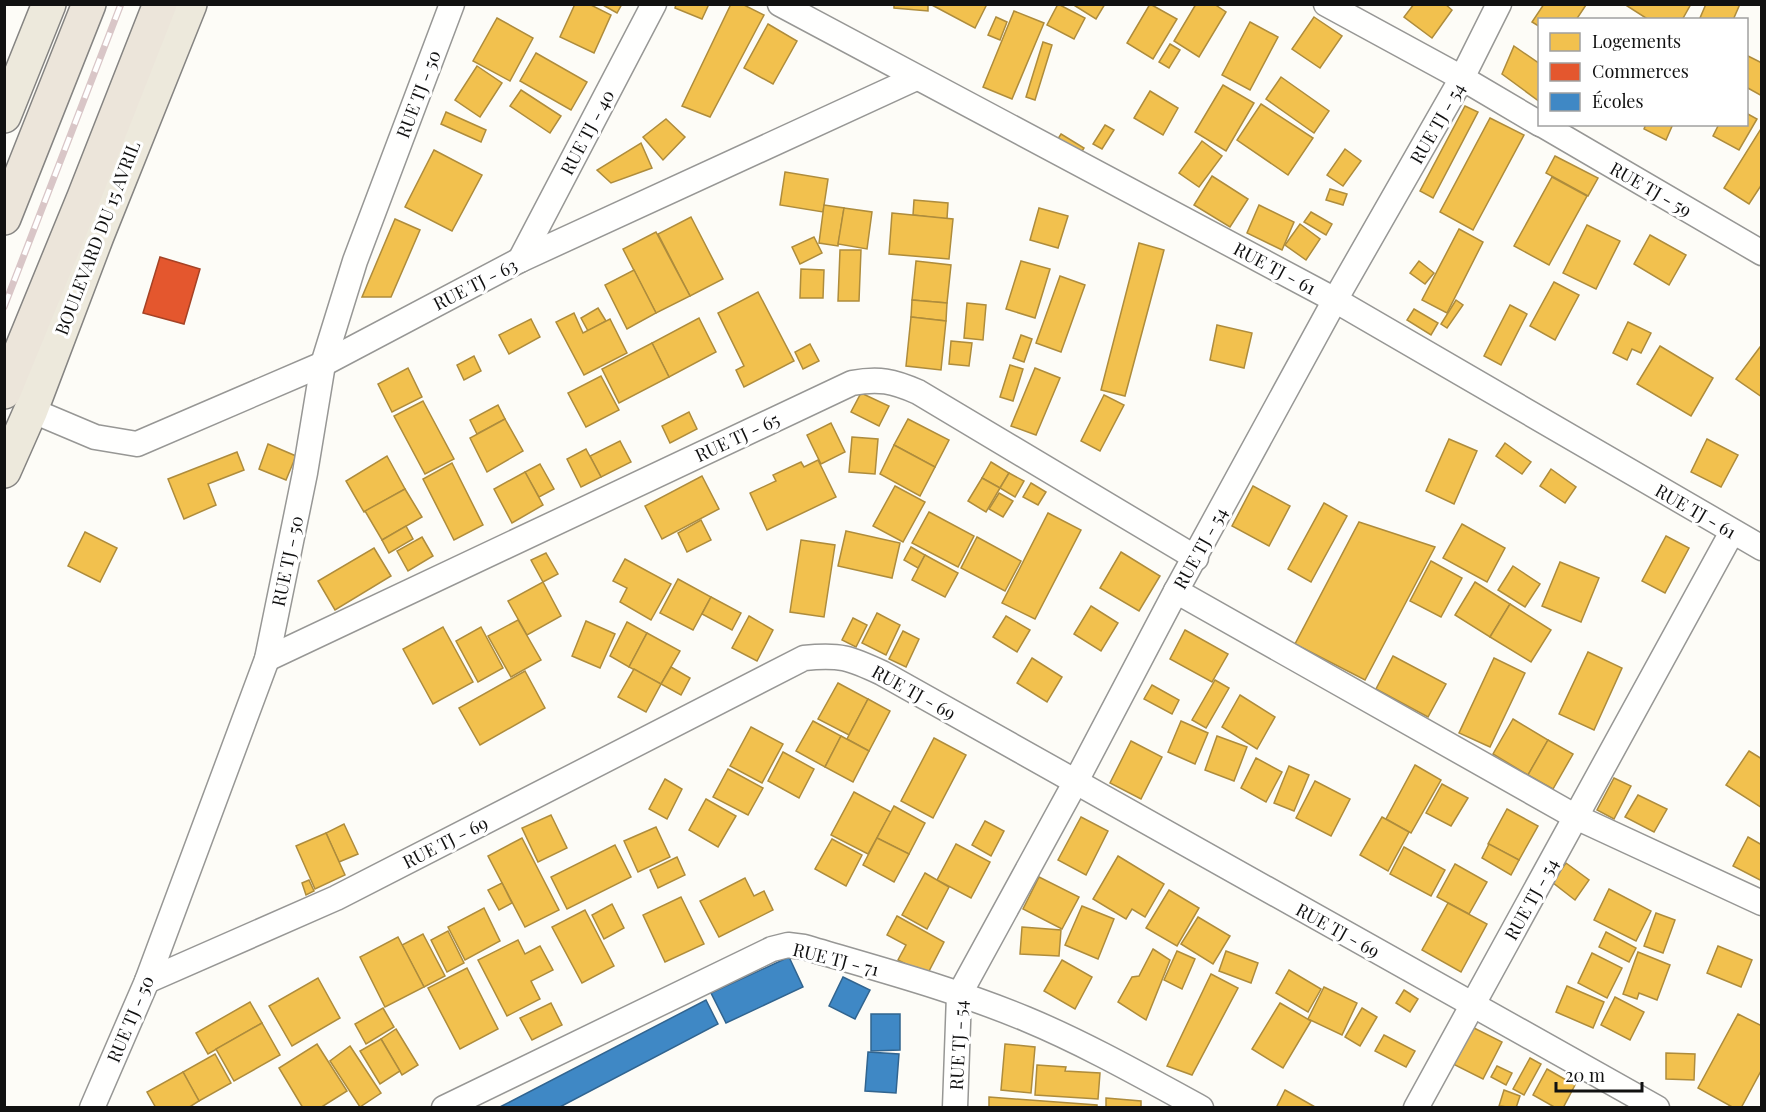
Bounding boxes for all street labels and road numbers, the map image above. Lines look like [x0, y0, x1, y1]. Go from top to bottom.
street label: RUE TJ - 50 [390, 47, 446, 141]
street label: RUE TJ - 54 [1404, 78, 1470, 168]
street label: RUE TJ - 40 [555, 85, 619, 179]
street label: BOULEVARD DU 15 AVRIL [49, 137, 145, 338]
street label: RUE TJ - 59 [1606, 156, 1696, 222]
street label: RUE TJ - 61 [1230, 236, 1321, 300]
street label: RUE TJ - 63 [429, 253, 521, 315]
street label: RUE TJ - 65 [691, 407, 783, 467]
street label: RUE TJ - 61 [1651, 478, 1741, 544]
street label: RUE TJ - 54 [1168, 503, 1232, 593]
street label: RUE TJ - 50 [266, 513, 308, 609]
street label: RUE TJ - 69 [868, 659, 960, 725]
street label: RUE TJ - 69 [398, 810, 492, 874]
street label: RUE TJ - 54 [1499, 854, 1563, 944]
street label: RUE TJ - 69 [1292, 897, 1384, 963]
street label: RUE TJ - 71 [791, 937, 882, 981]
street label: RUE TJ - 50 [101, 972, 159, 1066]
street label: RUE TJ - 54 [944, 999, 972, 1091]

